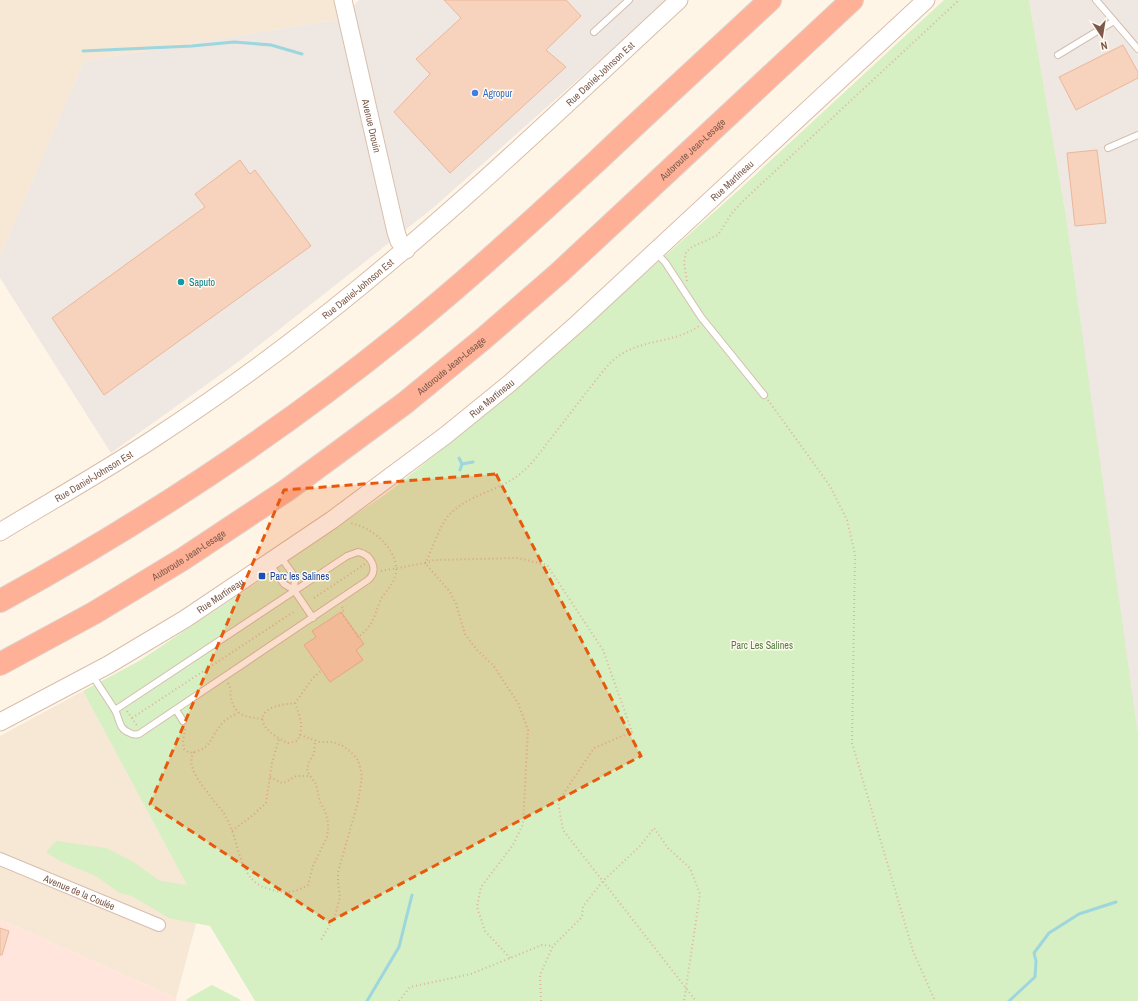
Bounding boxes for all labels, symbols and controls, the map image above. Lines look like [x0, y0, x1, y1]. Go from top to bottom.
north arrow [1082, 16, 1122, 56]
street label: Rue Daniel-Johnson Est [563, 38, 638, 109]
text: N [1099, 38, 1109, 53]
place label: Agropur [482, 87, 512, 100]
marker: Agropur [470, 88, 480, 98]
street label: Avenue Drouin [359, 97, 384, 154]
street label: Autoroute Jean-Lesage [656, 115, 728, 184]
street label: Rue Martineau [708, 158, 756, 204]
street label: Rue Daniel-Johnson Est [319, 255, 397, 322]
place label: Saputo [189, 276, 215, 289]
marker: Saputo [176, 277, 186, 287]
street label: Autoroute Jean-Lesage [413, 333, 489, 398]
street label: Rue Martineau [467, 376, 517, 420]
street label: Rue Daniel-Johnson Est [52, 447, 136, 505]
street label: Autoroute Jean-Lesage [149, 526, 229, 584]
place label: Parc les Salines [270, 570, 329, 583]
marker: Parc les Salines [257, 571, 267, 581]
street label: Rue Martineau [194, 575, 246, 616]
park label: Parc Les Salines [731, 639, 793, 652]
street label: Avenue de la Coulée [41, 871, 117, 913]

